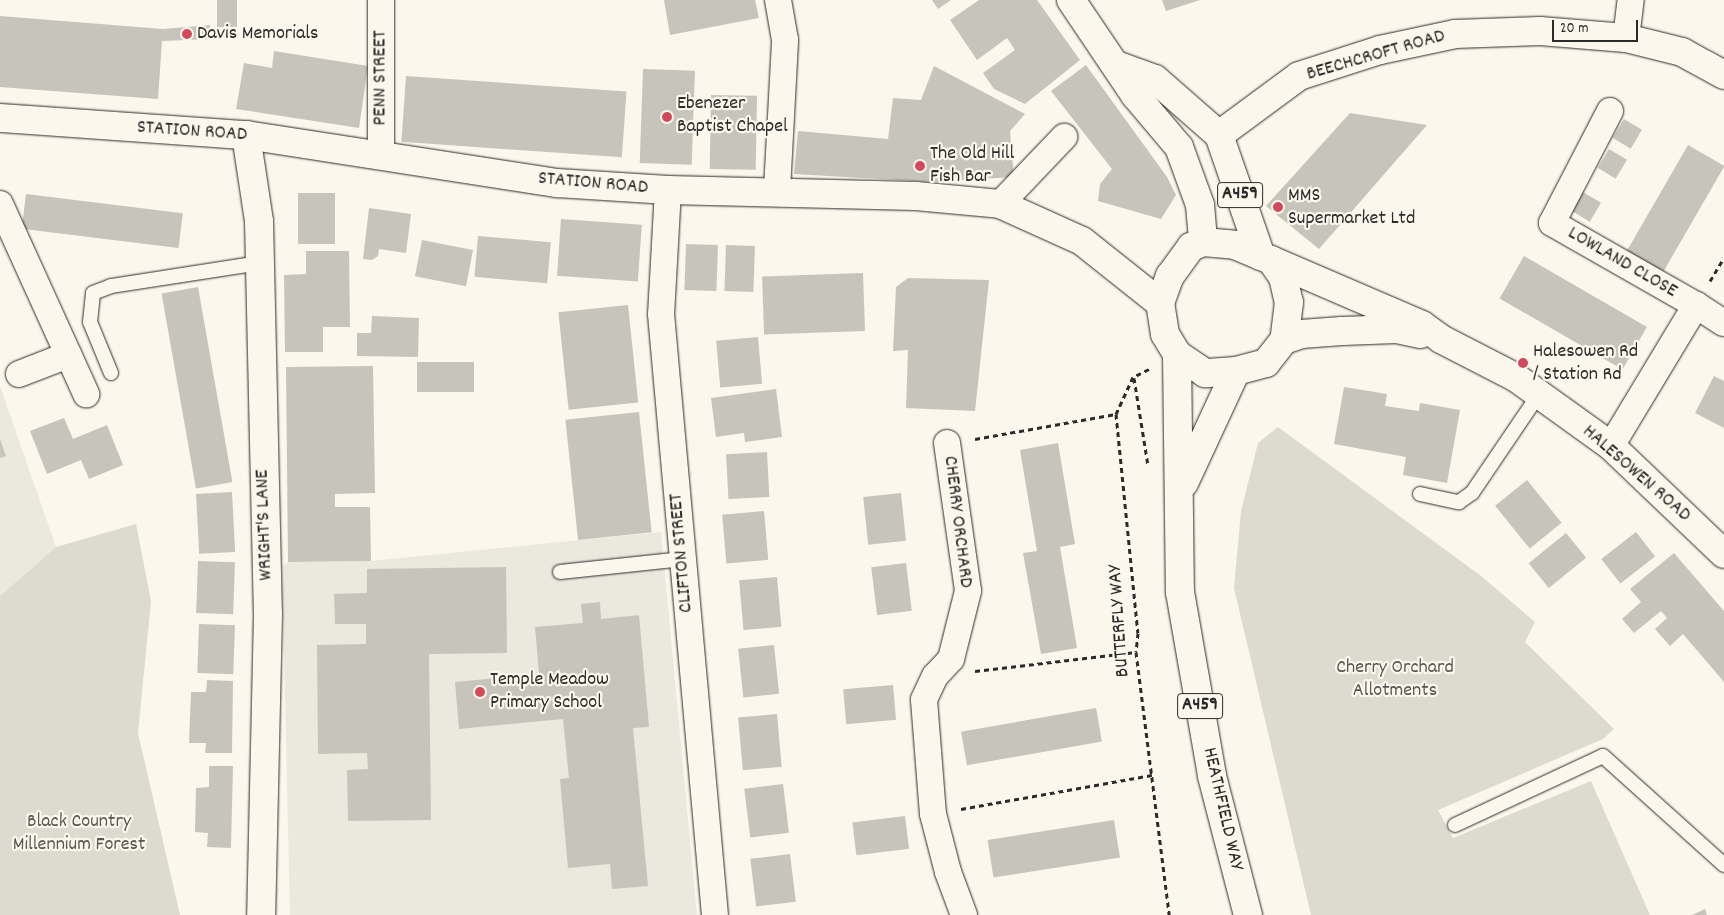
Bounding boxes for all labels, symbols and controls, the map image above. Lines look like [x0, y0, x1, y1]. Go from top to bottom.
scale bar [1554, 10, 1640, 42]
text: 20 m [1560, 18, 1588, 40]
place label: Davis Memorials [197, 22, 318, 46]
street label: BEECHCROFT ROAD [1304, 25, 1448, 87]
marker: Davis Memorials [181, 28, 193, 40]
street label: PENN STREET [369, 30, 393, 126]
place label: Ebenezer Baptist Chapel [677, 93, 788, 140]
marker: Ebenezer Baptist Chapel [661, 111, 673, 123]
street label: STATION ROAD [136, 116, 248, 148]
place label: The Old Hill Fish Bar [930, 142, 1014, 189]
marker: The Old Hill Fish Bar [914, 160, 926, 172]
street label: STATION ROAD [537, 167, 649, 201]
road number: A459 [1216, 178, 1264, 212]
place label: MMS Supermarket Ltd [1288, 184, 1415, 231]
marker: MMS Supermarket Ltd [1272, 201, 1284, 213]
street label: LOWLAND CLOSE [1563, 222, 1681, 304]
place label: Halesowen Rd / Station Rd [1533, 340, 1638, 387]
marker: Halesowen Rd / Station Rd [1517, 357, 1529, 369]
street label: HALESOWEN ROAD [1577, 420, 1695, 528]
street label: CHERRY ORCHARD [937, 455, 977, 589]
street label: WRIGHT'S LANE [251, 469, 279, 581]
street label: CLIFTON STREET [665, 492, 699, 614]
street label: BUTTERFLY WAY [1104, 564, 1136, 678]
park label: Cherry Orchard Allotments [1336, 657, 1454, 704]
place label: Temple Meadow Primary School [490, 668, 609, 715]
marker: Temple Meadow Primary School [474, 686, 486, 698]
road number: A459 [1176, 689, 1224, 722]
street label: HEATHFIELD WAY [1196, 745, 1248, 873]
park label: Black Country Millennium Forest [13, 811, 145, 858]

